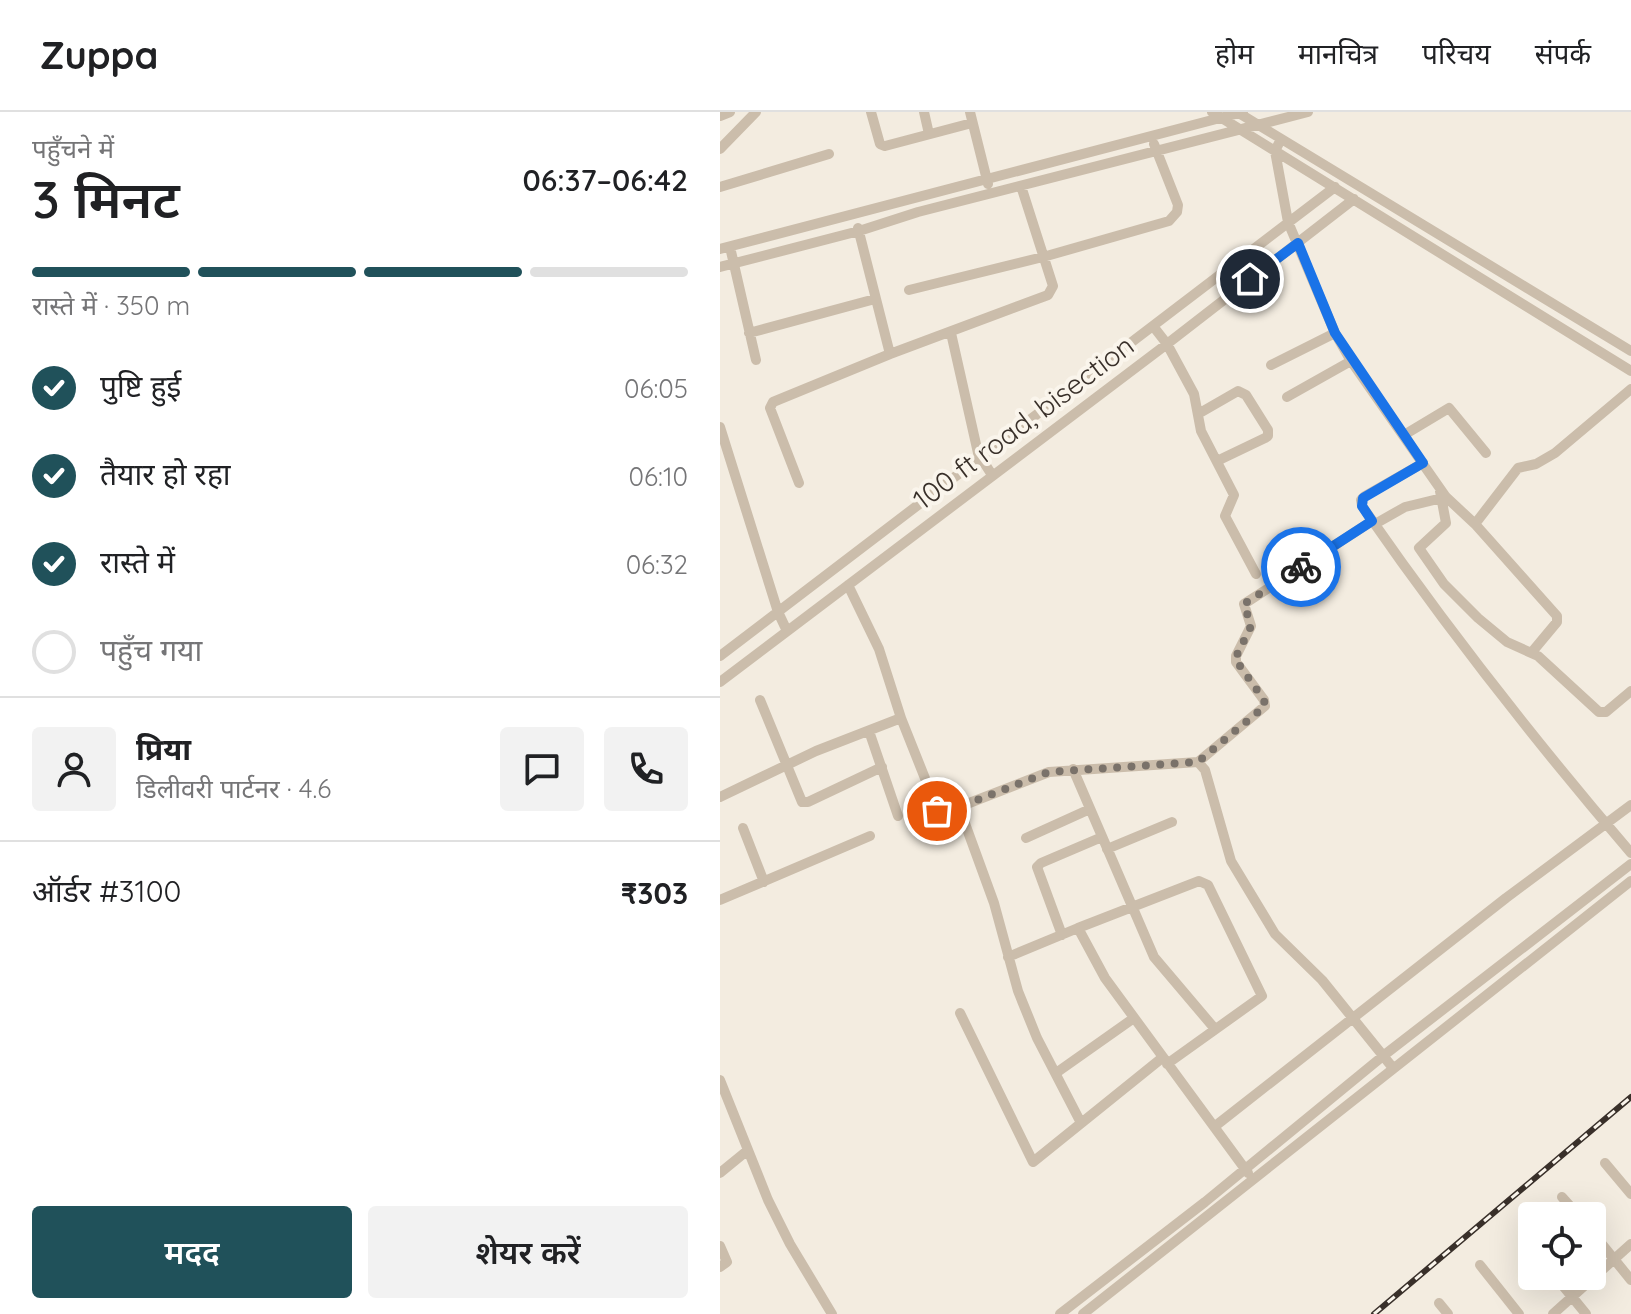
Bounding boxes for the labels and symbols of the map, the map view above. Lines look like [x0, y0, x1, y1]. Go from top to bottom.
pin [1216, 245, 1284, 313]
street label: 100 ft road, bisection [906, 327, 1140, 517]
courier [1261, 527, 1341, 607]
pin [903, 777, 971, 845]

